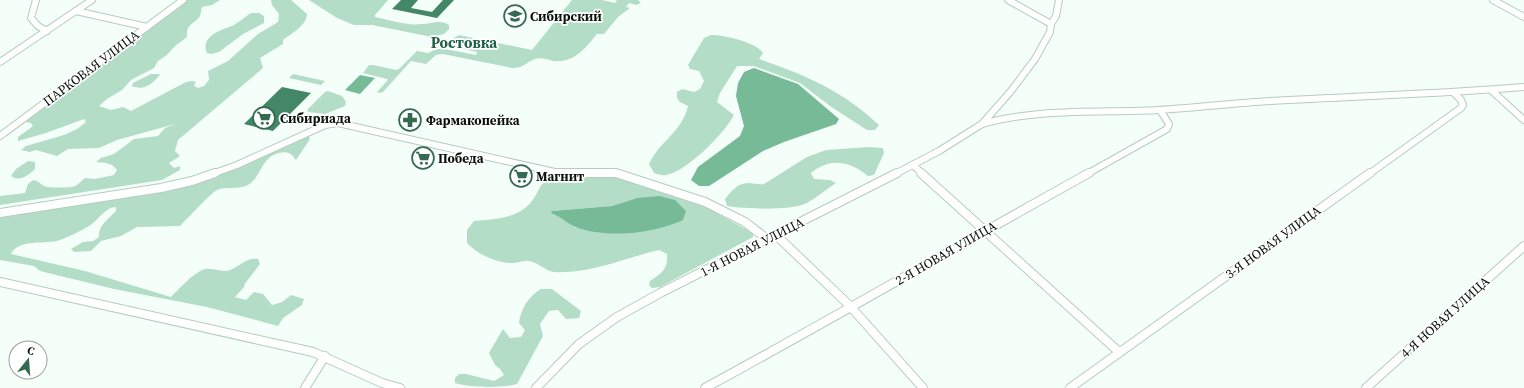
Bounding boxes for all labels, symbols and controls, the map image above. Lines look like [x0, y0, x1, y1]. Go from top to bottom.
school or university icon: Сибирский [502, 3, 528, 29]
place label: Сибирский [530, 8, 602, 25]
street label: ПАРКОВАЯ УЛИЦА [39, 26, 143, 110]
district label: Ростовка [431, 32, 498, 53]
supermarket icon: Сибириада [251, 105, 277, 131]
pharmacy icon: Фармакопейка [397, 107, 423, 133]
place label: Сибириада [280, 110, 351, 127]
place label: Фармакопейка [426, 112, 520, 129]
supermarket icon: Победа [410, 145, 436, 171]
place label: Победа [438, 150, 484, 167]
supermarket icon: Магнит [508, 163, 534, 189]
place label: Магнит [536, 168, 584, 185]
street label: 3-Я НОВАЯ УЛИЦА [1222, 201, 1324, 282]
street label: 1-Я НОВАЯ УЛИЦА [697, 213, 807, 280]
street label: 2-Я НОВАЯ УЛИЦА [892, 217, 1000, 289]
street label: 4-Я НОВАЯ УЛИЦА [1397, 272, 1493, 362]
north arrow [8, 340, 48, 380]
text: С [25, 343, 36, 359]

